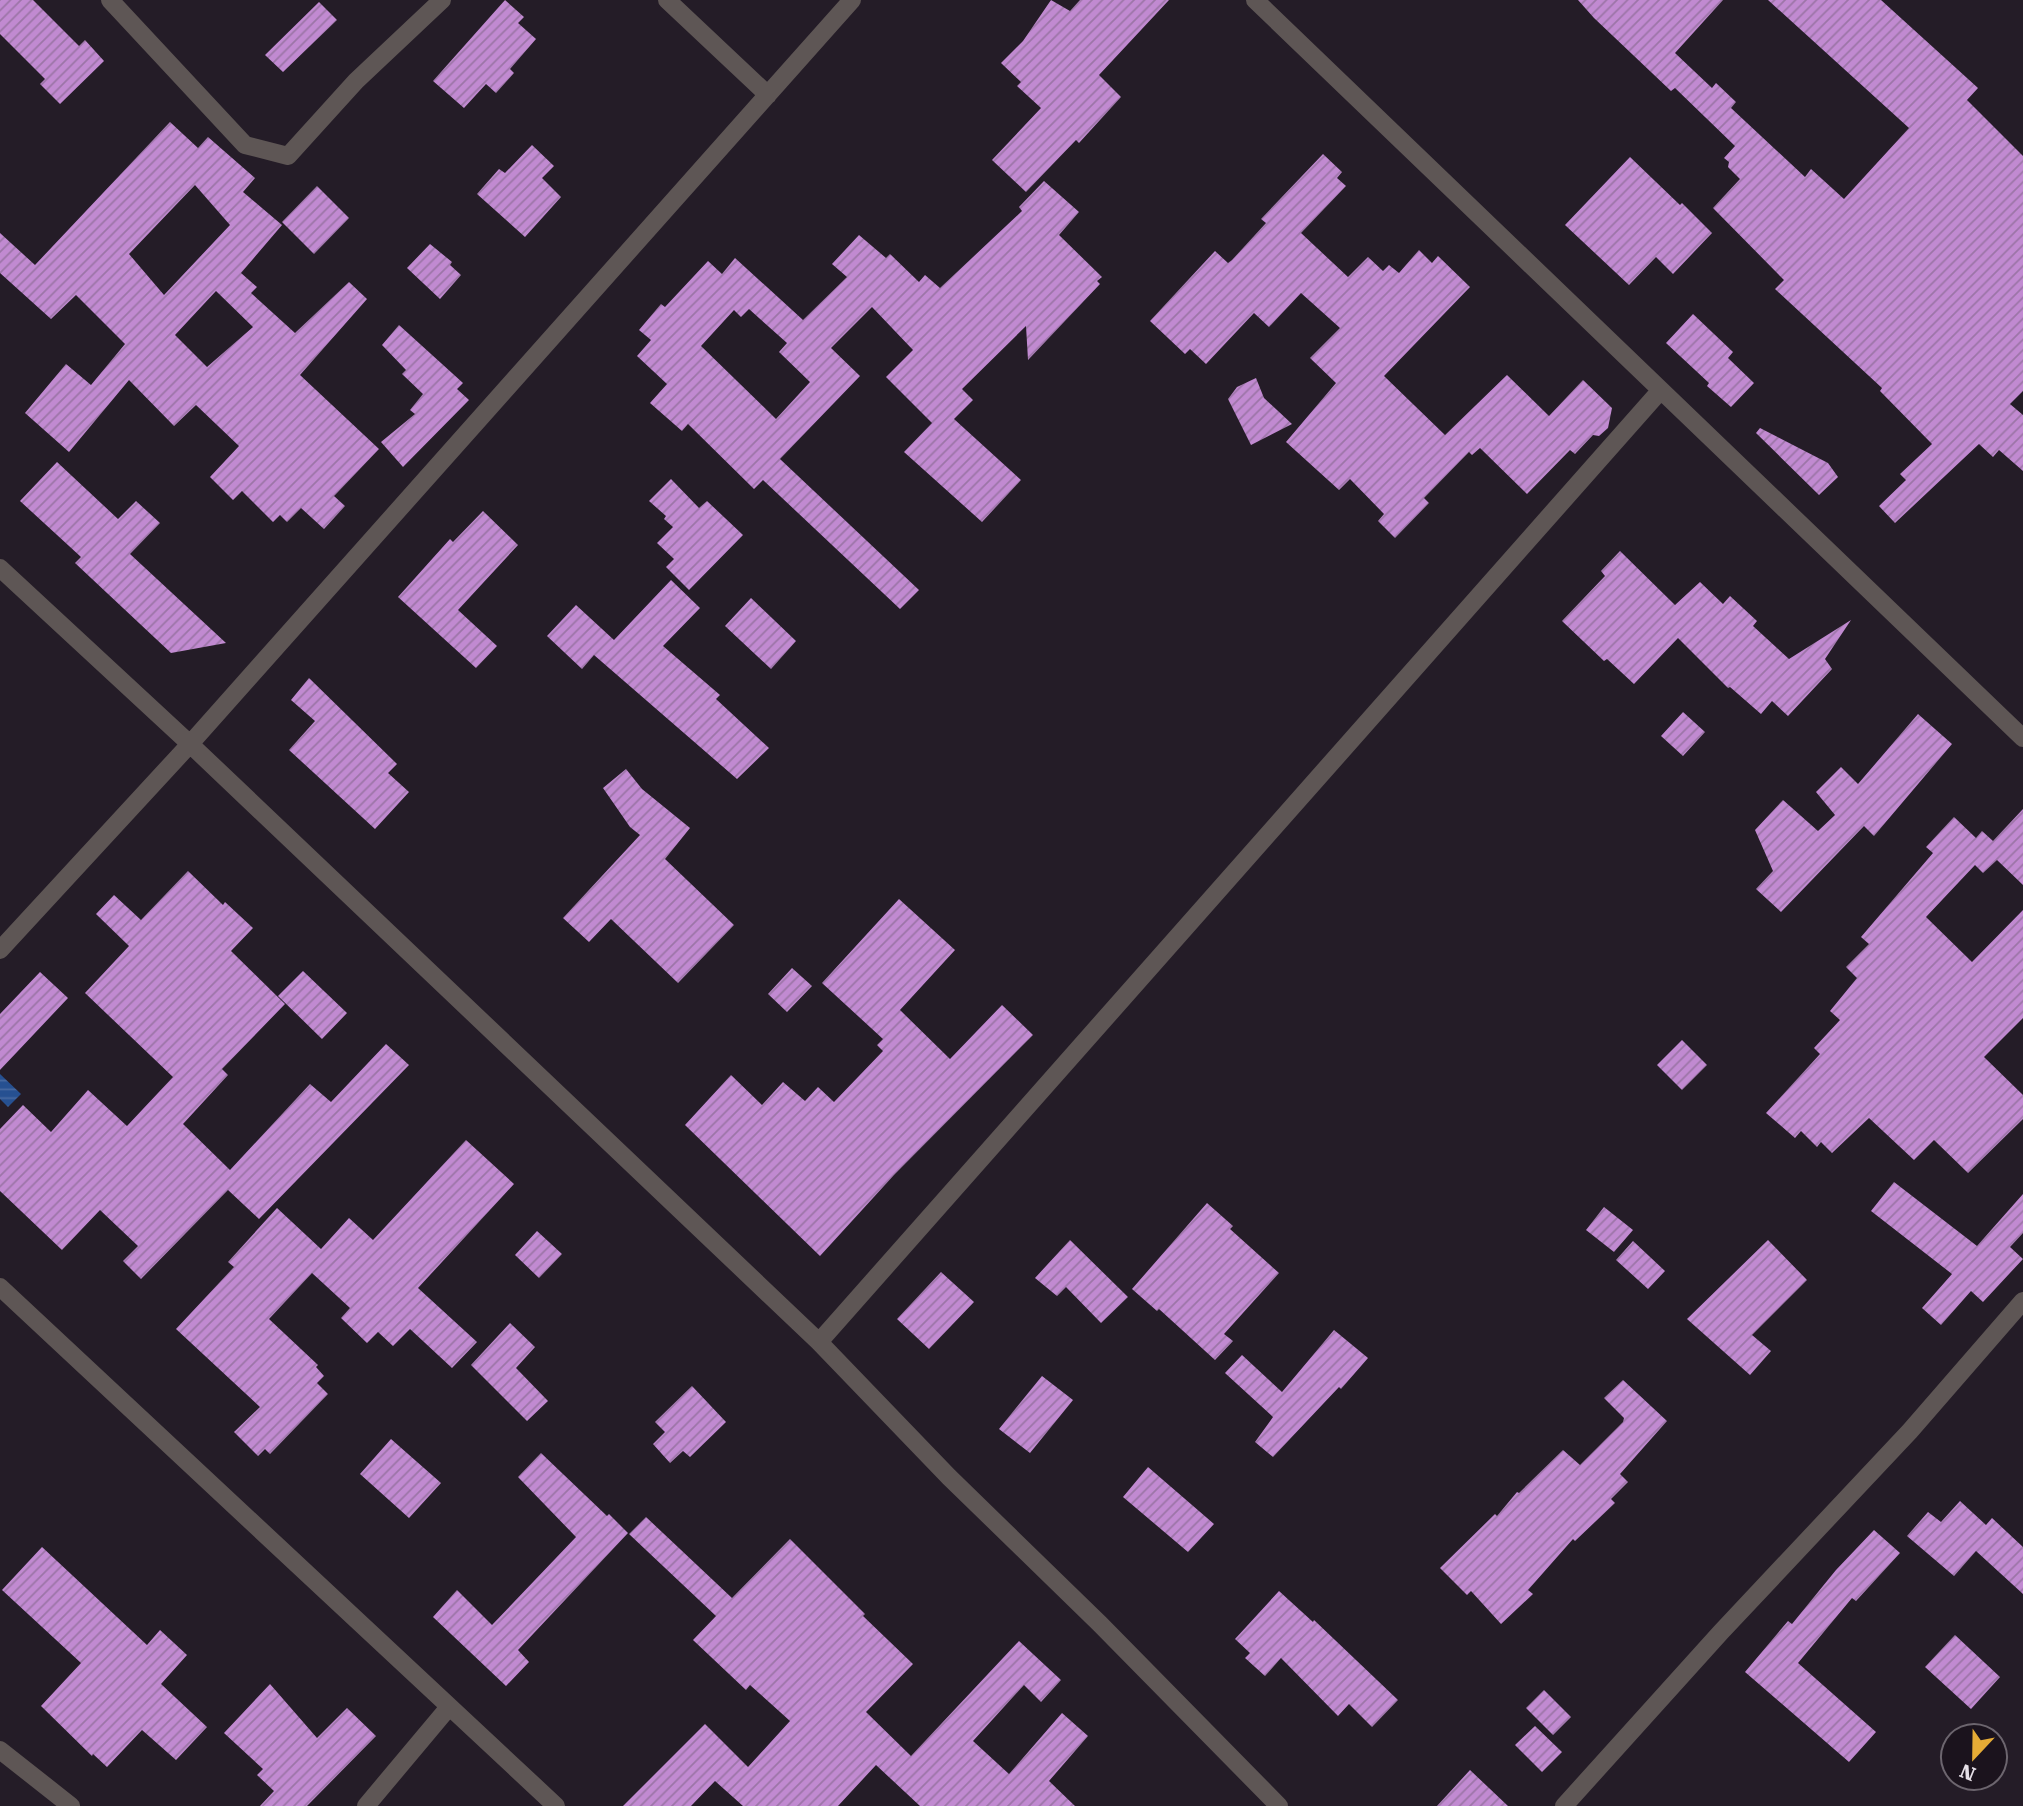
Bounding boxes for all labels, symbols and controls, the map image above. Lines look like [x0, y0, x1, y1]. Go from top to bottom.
north arrow [1939, 1722, 2009, 1792]
text: N [1956, 1759, 1979, 1786]

